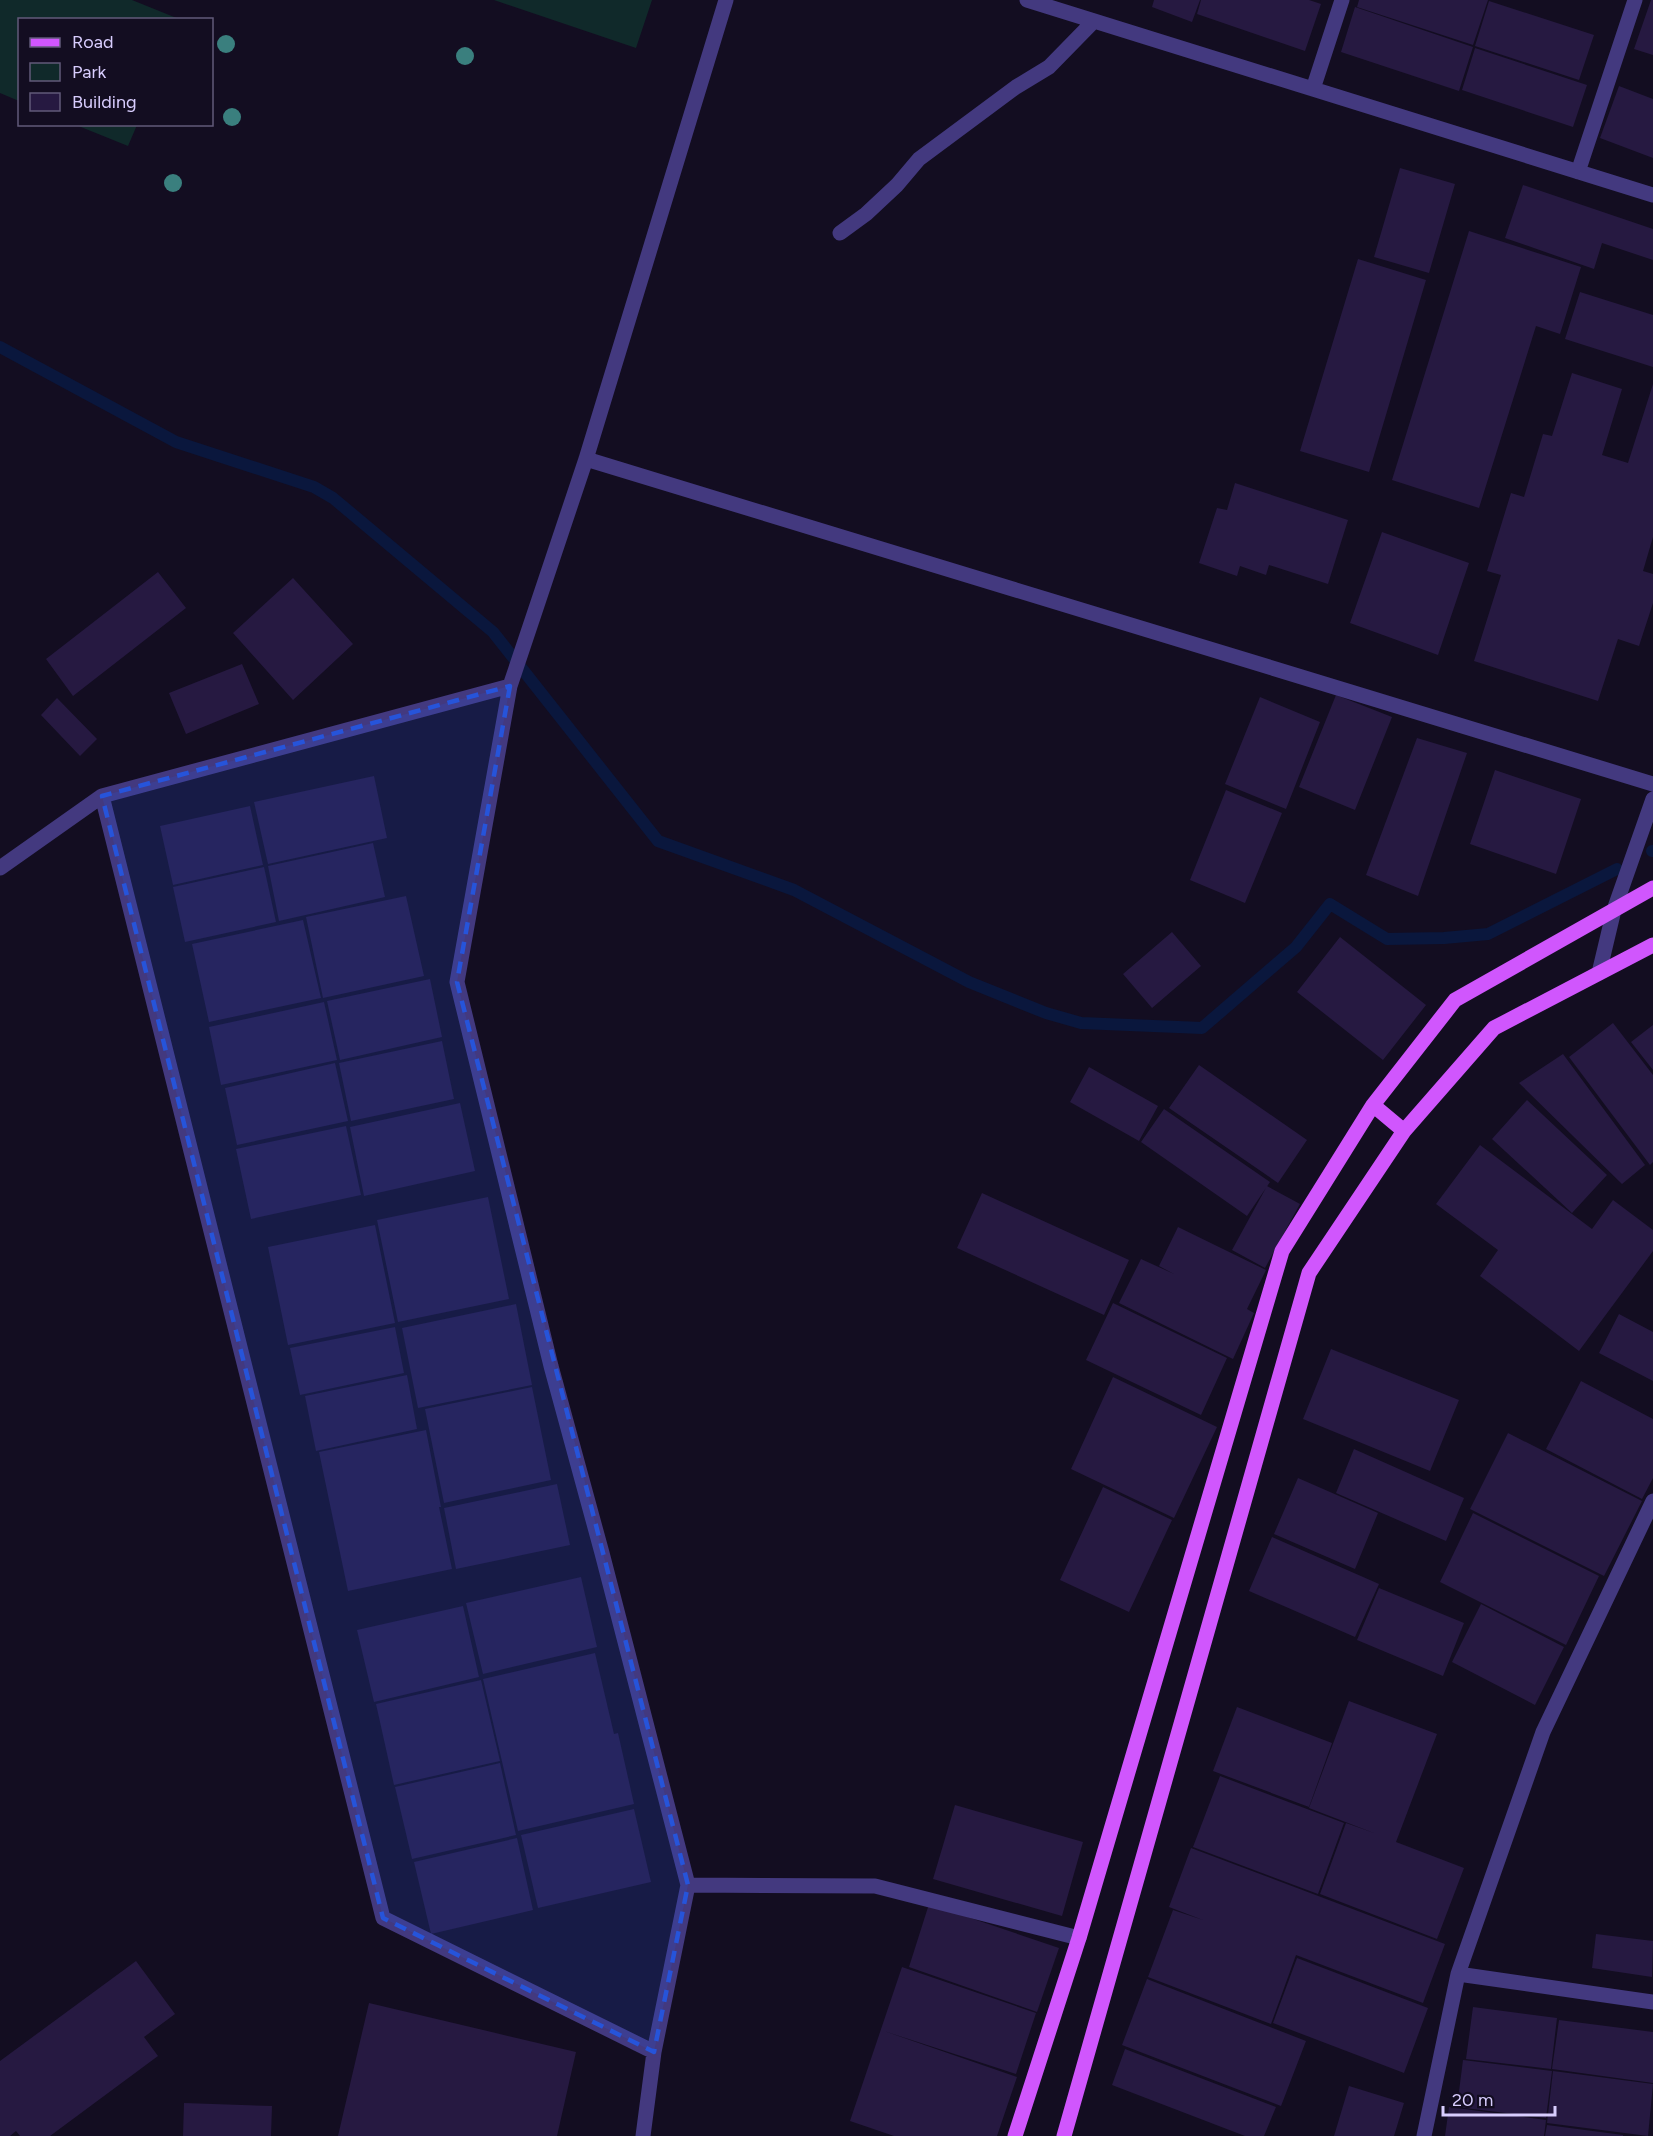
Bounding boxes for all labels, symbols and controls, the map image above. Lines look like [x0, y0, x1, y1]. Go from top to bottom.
legend [18, 18, 213, 126]
text: Road [72, 31, 113, 53]
text: Park [72, 61, 107, 83]
text: Building [72, 91, 137, 113]
scale bar [1443, 2079, 1556, 2117]
text: 20 m [1452, 2089, 1493, 2111]

